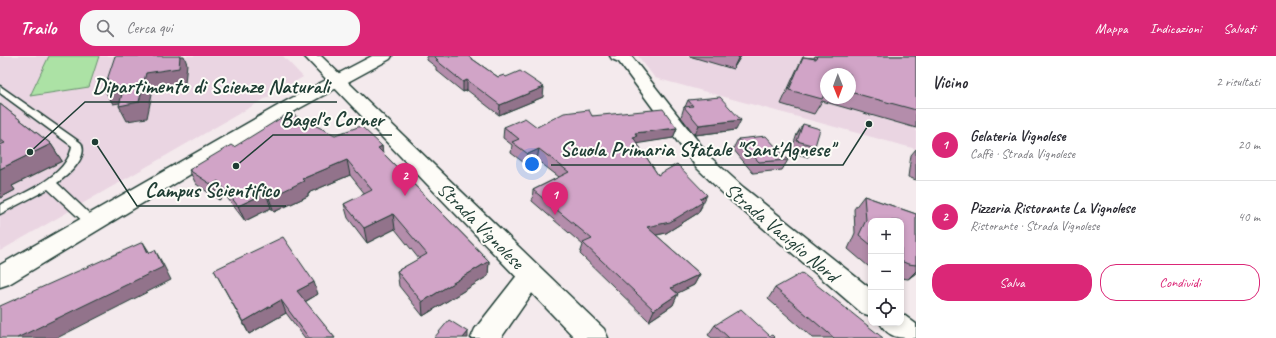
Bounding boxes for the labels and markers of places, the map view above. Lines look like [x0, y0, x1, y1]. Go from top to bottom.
callout: Dipartimento di Scienze Naturali [85, 69, 337, 102]
callout: Bagel's Corner [273, 102, 392, 135]
callout: Scuola Primaria Statale "Sant'Agnese" [551, 132, 843, 165]
pin: 2 [392, 163, 418, 196]
callout: Campus Scientifico [137, 173, 286, 206]
pin: 1 [542, 182, 568, 215]

